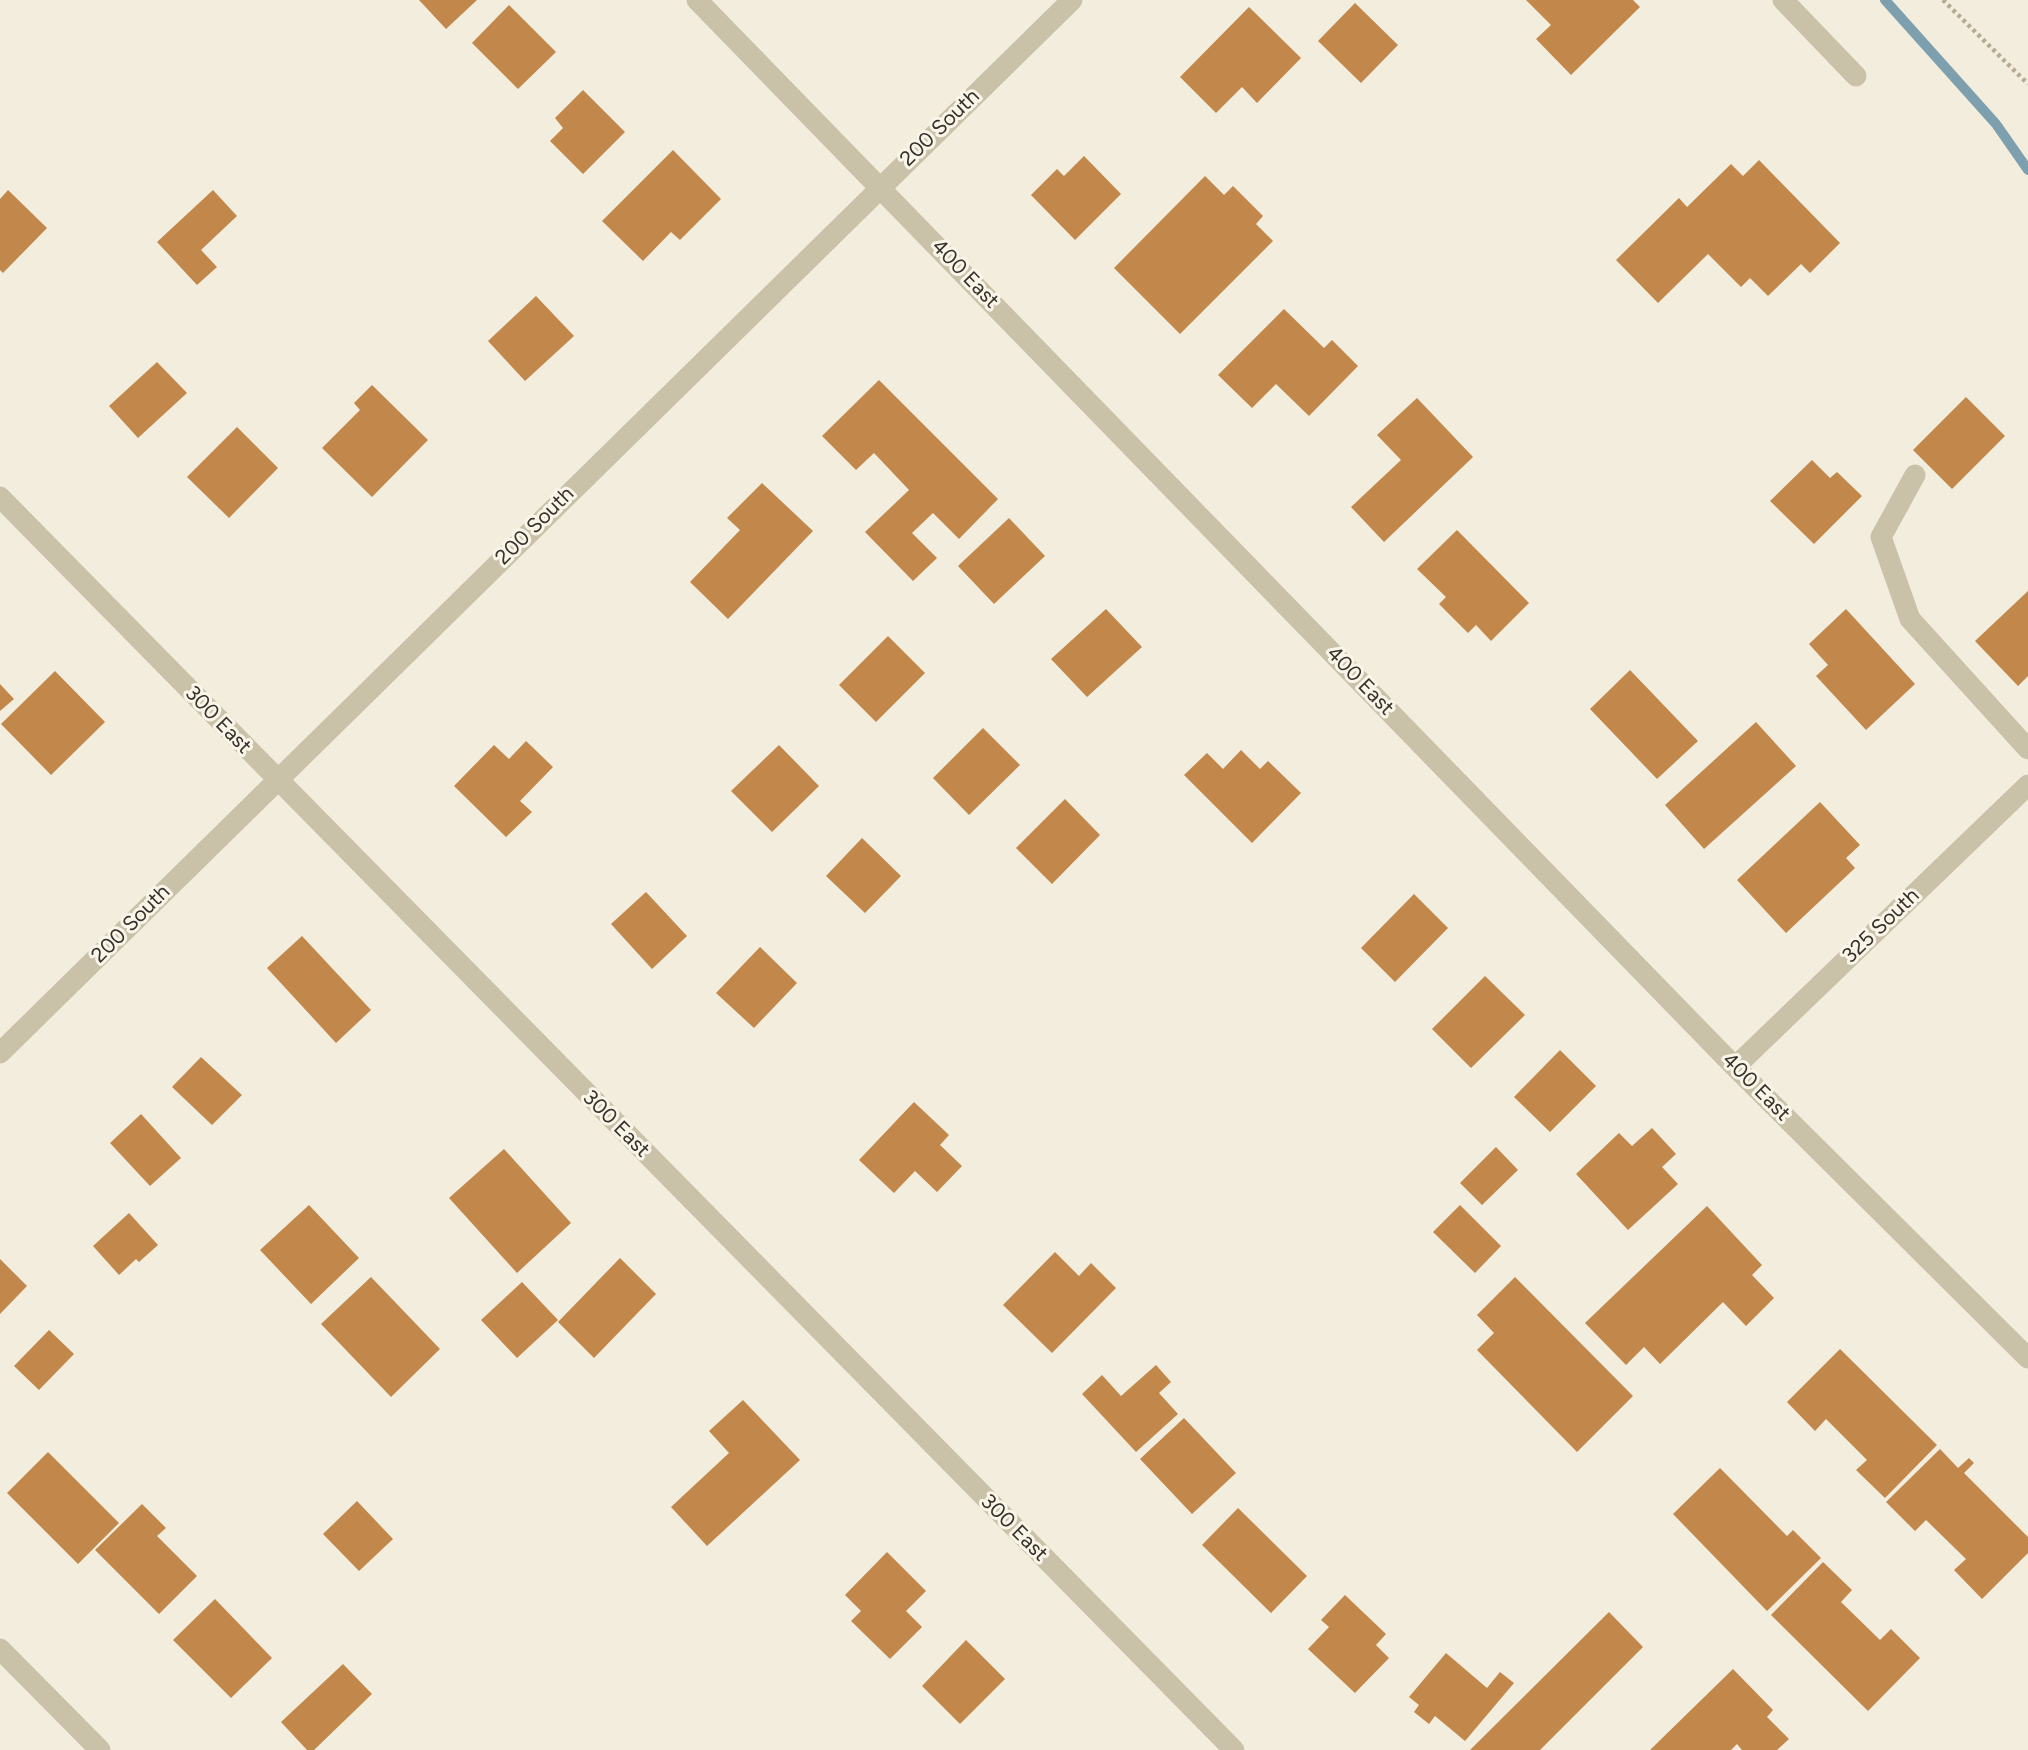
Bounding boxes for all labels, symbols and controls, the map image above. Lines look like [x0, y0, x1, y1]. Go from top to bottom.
street label: 200 South [895, 84, 985, 172]
street label: 400 East [926, 234, 1004, 314]
street label: 200 South [491, 482, 579, 570]
street label: 400 East [1321, 641, 1399, 721]
street label: 300 East [180, 681, 256, 759]
street label: 200 South [87, 880, 175, 968]
street label: 325 South [1837, 883, 1925, 969]
street label: 400 East [1717, 1048, 1795, 1126]
street label: 300 East [577, 1085, 655, 1163]
street label: 300 East [975, 1489, 1053, 1567]

